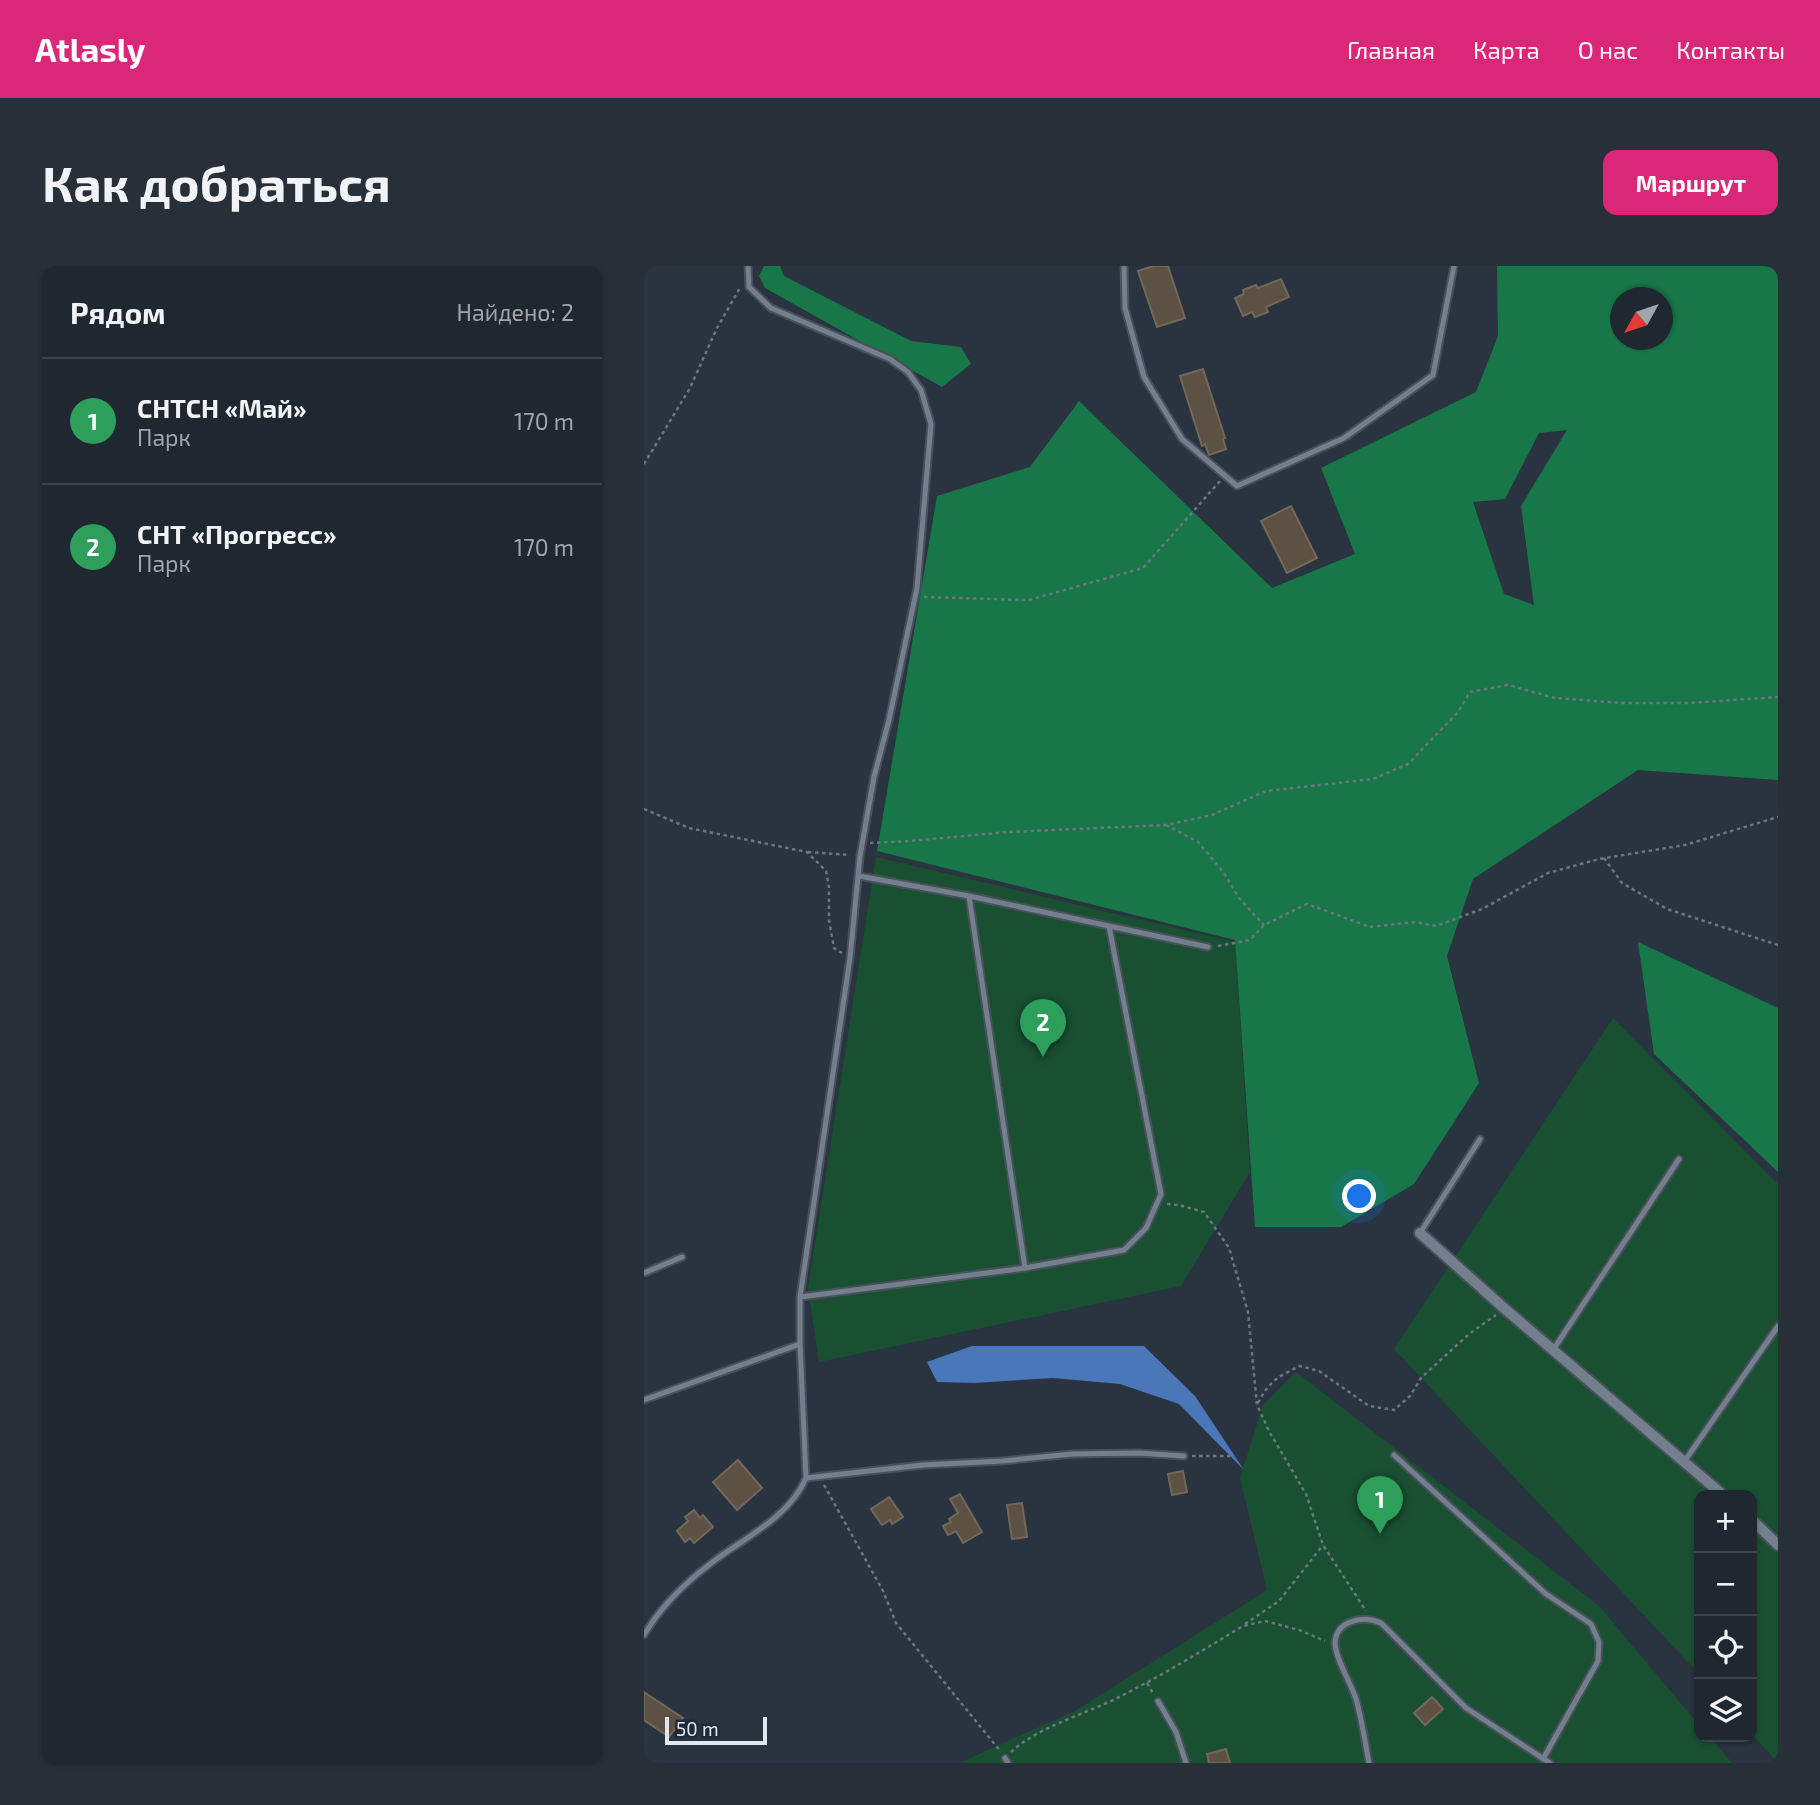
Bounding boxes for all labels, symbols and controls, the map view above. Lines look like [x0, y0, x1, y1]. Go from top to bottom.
text: Atlasly [35, 29, 145, 69]
text: Главная [1347, 35, 1435, 64]
text: Карта [1473, 35, 1540, 64]
text: О нас [1578, 35, 1638, 64]
text: Контакты [1676, 35, 1785, 64]
button: Маршрут [1603, 150, 1778, 215]
text: Как добраться [42, 153, 391, 212]
north arrow [1610, 287, 1673, 350]
text: Рядом [70, 294, 166, 330]
text: Найдено: 2 [457, 298, 574, 326]
text: СНТСН «Май» [137, 392, 306, 423]
text: 1 [88, 407, 98, 435]
text: 170 m [514, 407, 574, 435]
text: Парк [137, 423, 191, 451]
text: СНТ «Прогресс» [137, 518, 337, 549]
text: 2 [86, 533, 100, 561]
text: 170 m [514, 533, 574, 561]
text: Парк [137, 549, 191, 577]
pin: 2 [1020, 999, 1066, 1057]
your location [1342, 1179, 1376, 1213]
pin: 1 [1357, 1476, 1403, 1534]
map controls [1694, 1490, 1757, 1742]
button: + [1694, 1490, 1757, 1553]
button: − [1694, 1553, 1757, 1616]
button: locate [1694, 1616, 1757, 1679]
button: layers [1694, 1679, 1757, 1742]
scale bar [665, 1714, 766, 1746]
text: 50 m [676, 1717, 719, 1740]

